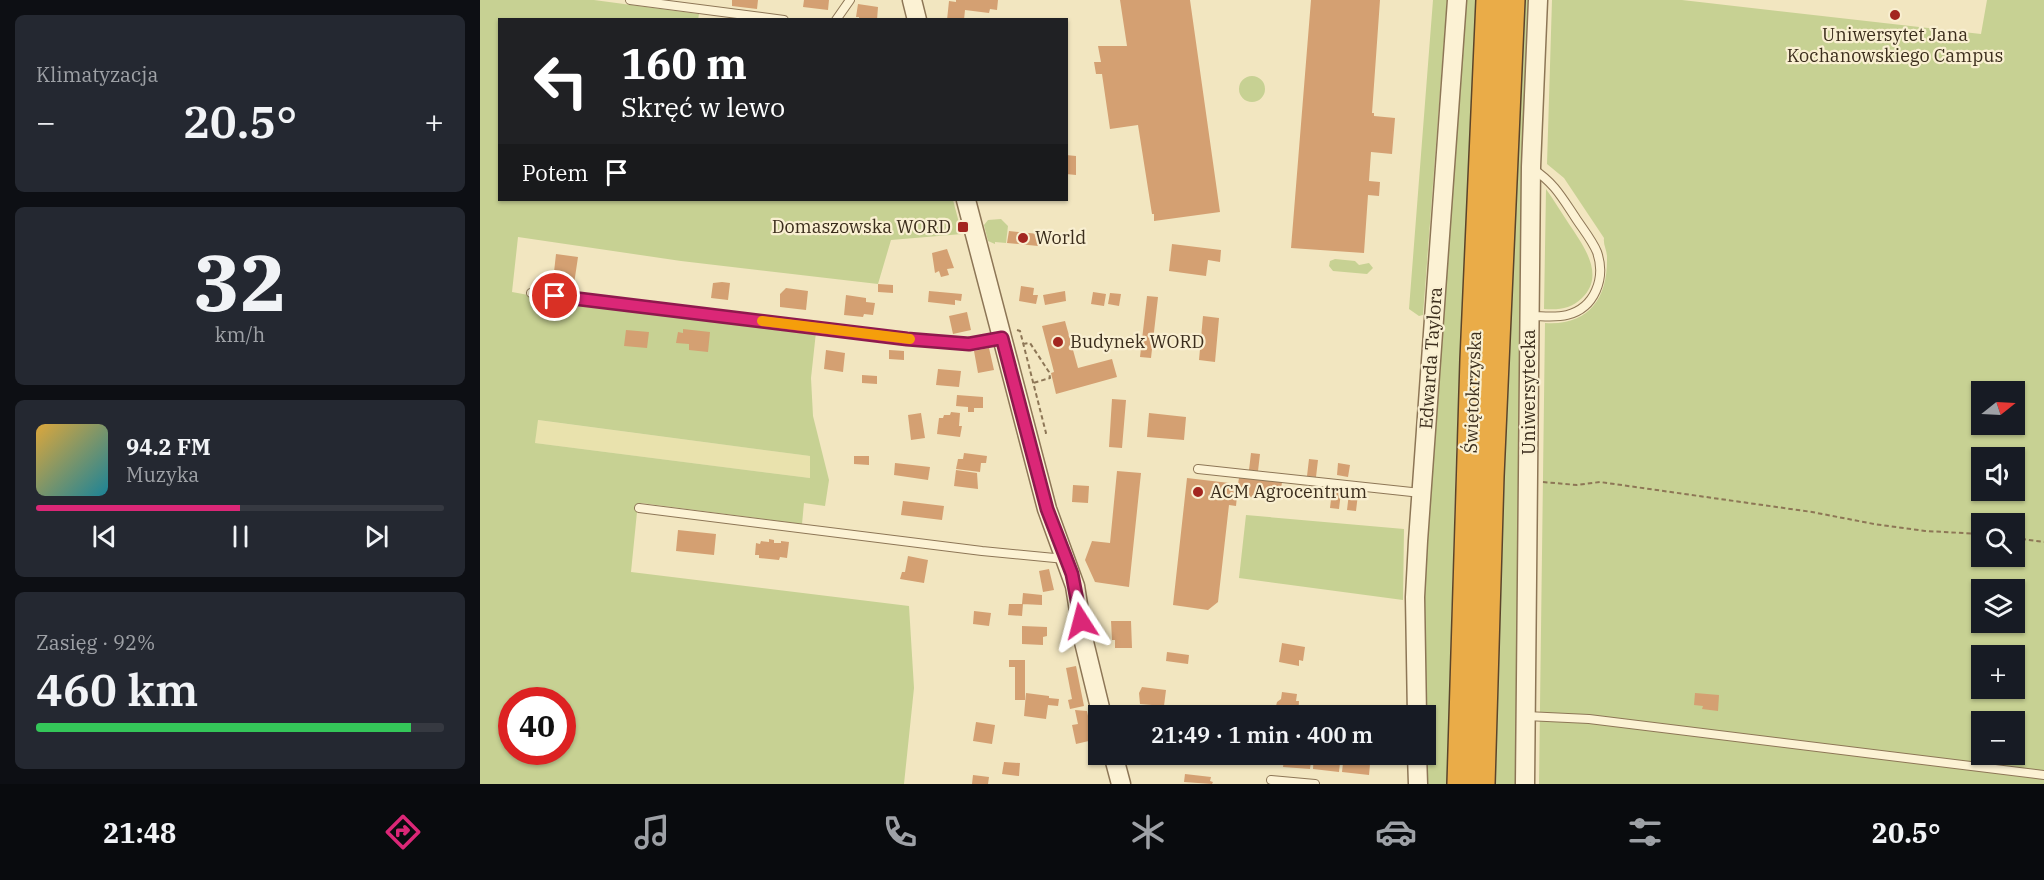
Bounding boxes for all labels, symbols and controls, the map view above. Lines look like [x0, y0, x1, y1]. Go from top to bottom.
marker: Uniwersytet Jana Kochanowskiego Campus [1888, 8, 1902, 22]
place label: Uniwersytet Jana Kochanowskiego Campus [1787, 23, 2003, 67]
text: 160 m [621, 36, 747, 91]
icon: left [522, 42, 600, 120]
text: Klimatyzacja [36, 61, 158, 88]
text: Skręć w lewo [621, 89, 785, 124]
text: 20.5° [183, 92, 297, 150]
text: − [36, 100, 56, 143]
text: + [424, 100, 444, 143]
icon: arrive [600, 156, 633, 189]
text: Potem [522, 158, 588, 187]
place label: Domaszowska WORD [772, 215, 951, 238]
marker: Domaszowska WORD [956, 220, 970, 234]
place label: World [1035, 226, 1086, 249]
text: 32 [193, 231, 287, 332]
marker: World [1016, 231, 1030, 245]
pin [529, 270, 580, 321]
icon: arrive [538, 279, 571, 312]
street label: Edwarda Taylora [1414, 286, 1447, 430]
text: km/h [215, 321, 265, 348]
street label: Uniwersytecka [1517, 329, 1540, 455]
place label: Budynek WORD [1070, 330, 1204, 353]
street label: Świętokrzyska [1459, 330, 1486, 454]
marker: Budynek WORD [1051, 335, 1065, 349]
north arrow [1971, 381, 2025, 435]
map controls [1971, 381, 2025, 765]
text: 94.2 FM [126, 432, 211, 461]
button: sound [1971, 447, 2025, 501]
text: Muzyka [126, 461, 199, 488]
place label: ACM Agrocentrum [1210, 480, 1367, 503]
marker: ACM Agrocentrum [1191, 485, 1205, 499]
button: search [1971, 513, 2025, 567]
icon: previous [88, 520, 121, 553]
icon: pause [224, 520, 257, 553]
icon: next [360, 520, 393, 553]
button: layers [1971, 579, 2025, 633]
position arrow [1049, 589, 1113, 653]
text: Zasięg · 92% [36, 629, 155, 656]
button: + [1971, 645, 2025, 699]
text: 460 km [36, 660, 198, 718]
speed limit sign: 40 [498, 687, 576, 765]
button: − [1971, 711, 2025, 765]
text: 21:49 · 1 min · 400 m [1151, 720, 1373, 749]
icon: directions [382, 811, 424, 853]
icon: music [631, 811, 673, 853]
icon: phone [879, 811, 921, 853]
icon: climate [1127, 811, 1169, 853]
icon: car [1375, 811, 1417, 853]
icon: filters [1624, 811, 1666, 853]
text: 21:48 [103, 815, 176, 850]
text: 20.5° [1872, 815, 1941, 850]

